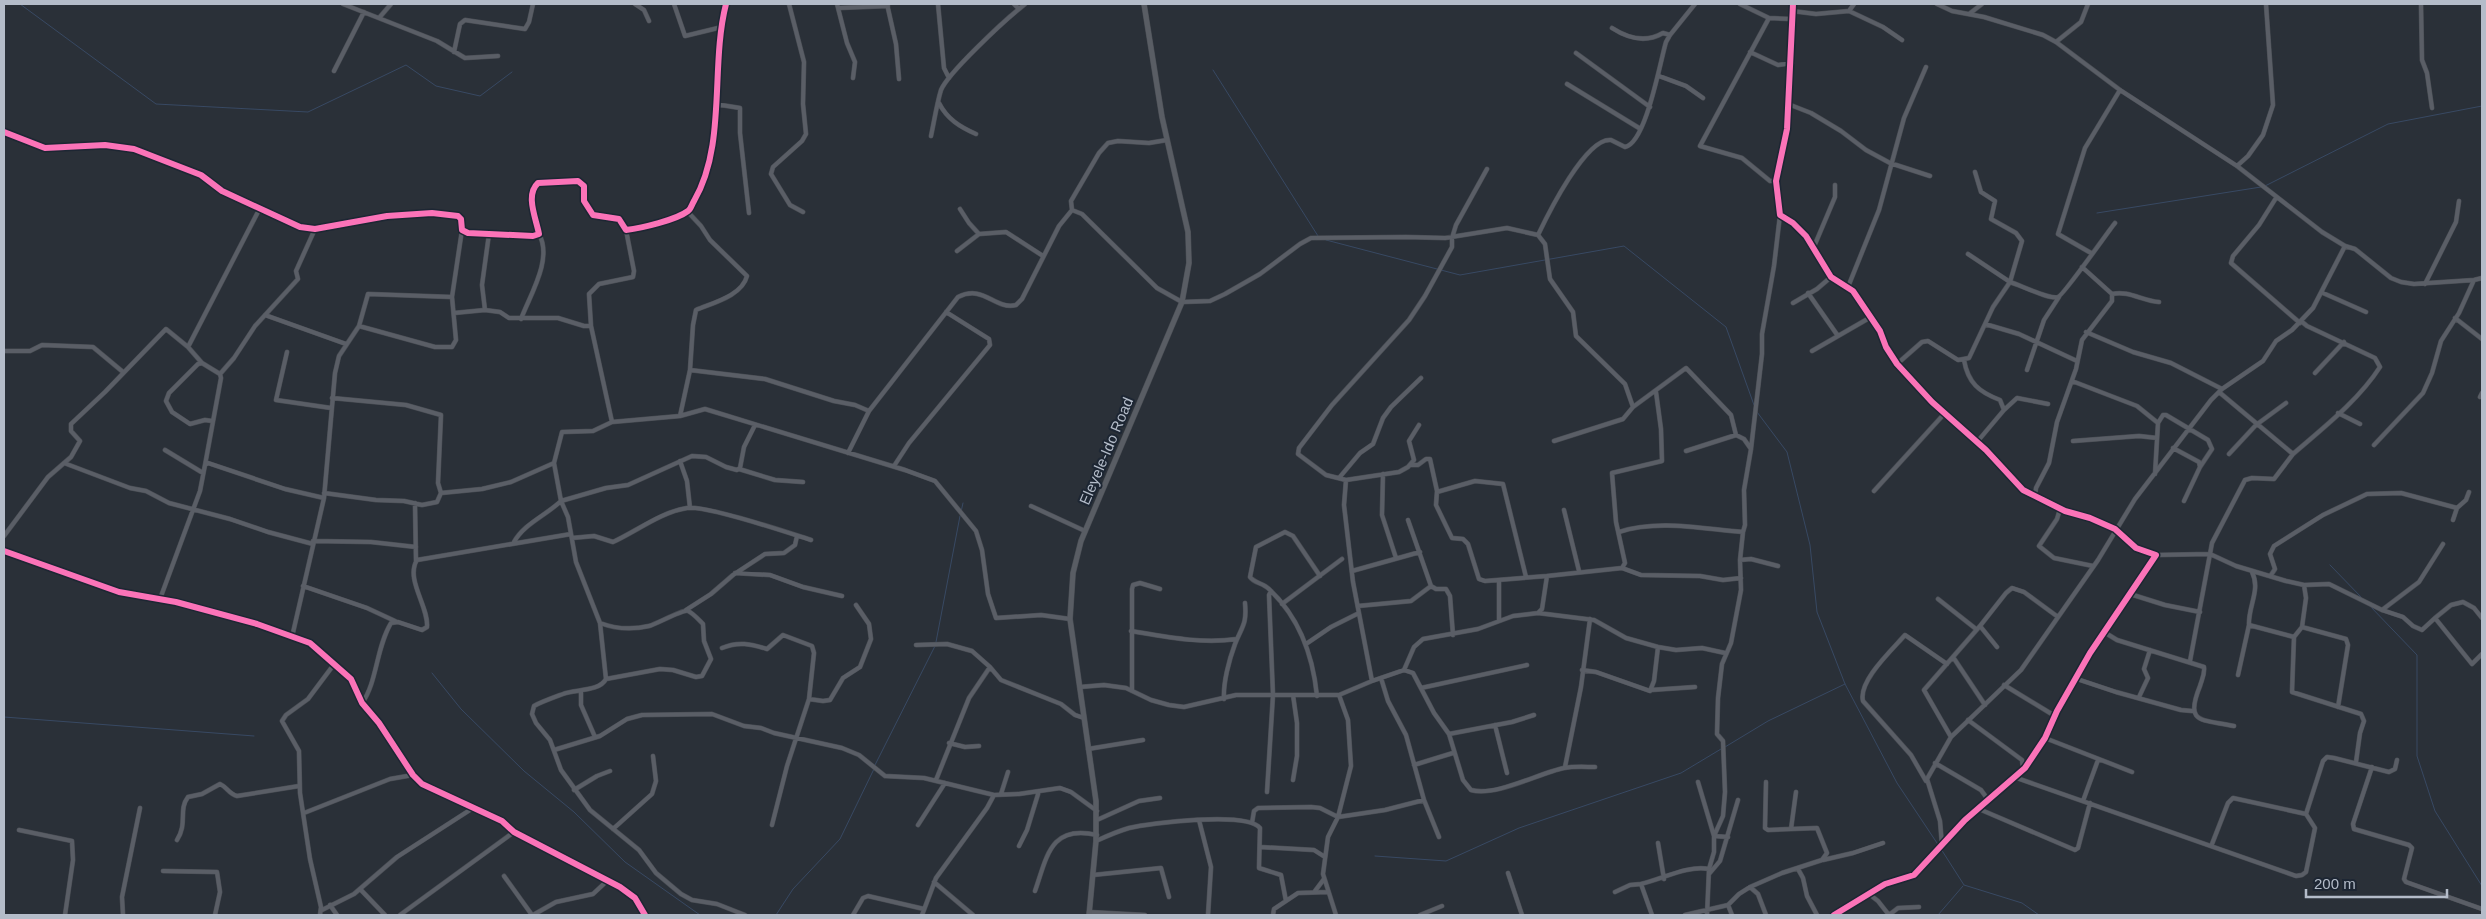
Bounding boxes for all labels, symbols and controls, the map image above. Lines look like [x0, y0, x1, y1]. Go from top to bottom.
street label: Eleyele-Ido Road [1076, 395, 1136, 507]
scale bar [2306, 866, 2447, 898]
text: 200 m [2314, 875, 2356, 892]

